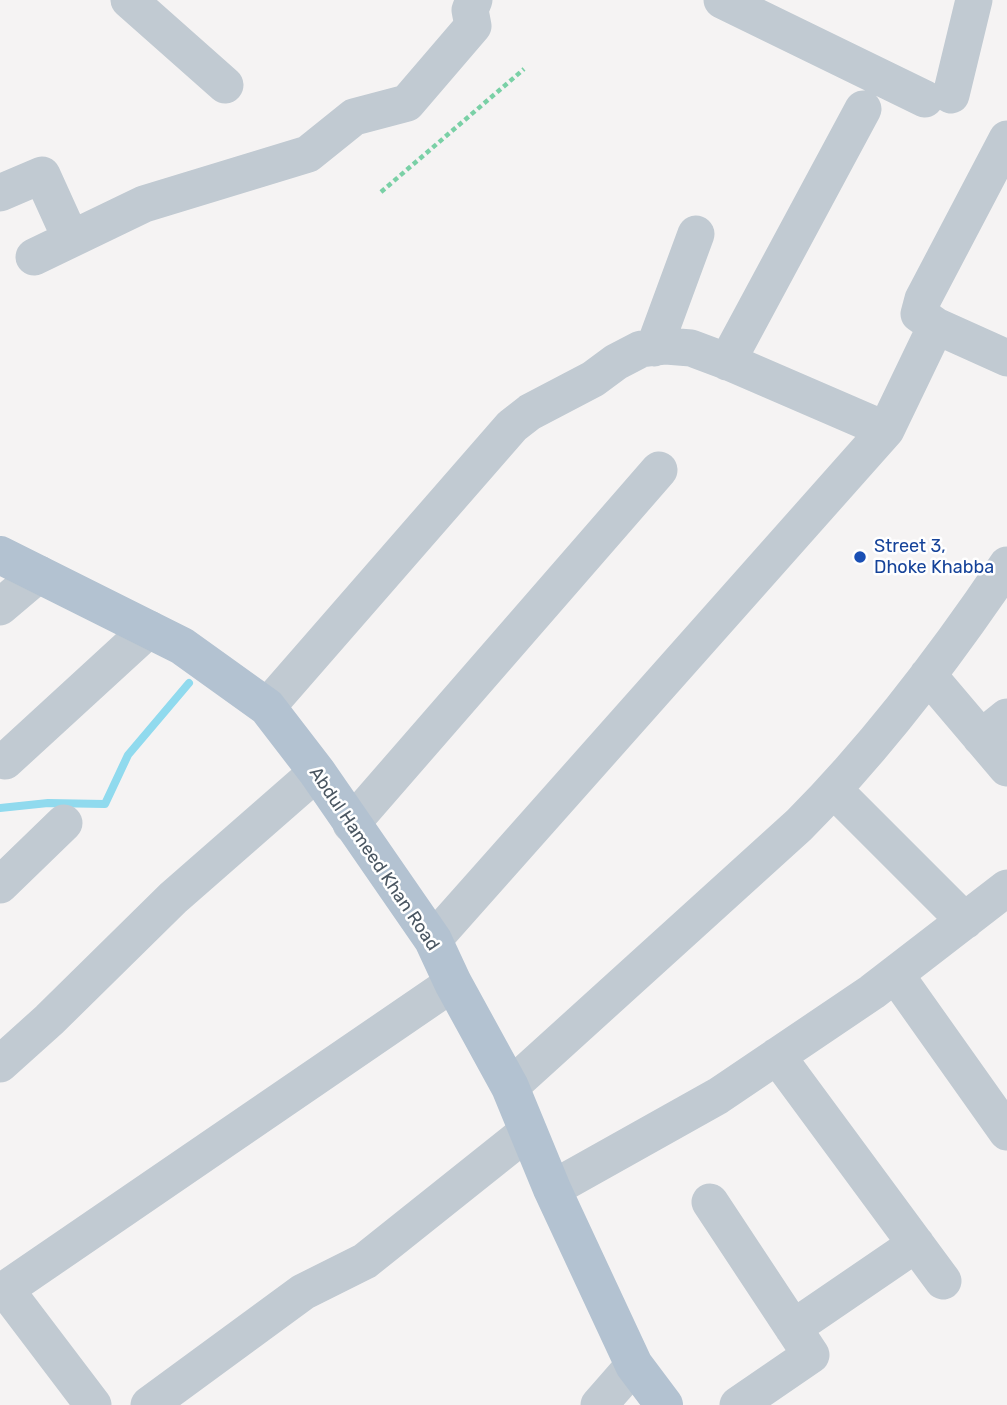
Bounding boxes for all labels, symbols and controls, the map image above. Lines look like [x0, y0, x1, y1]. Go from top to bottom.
place label: Street 3, Dhoke Khabba [874, 536, 994, 578]
marker: Street 3, Dhoke Khabba [852, 549, 868, 565]
street label: Abdul Hameed Khan Road [304, 763, 444, 955]

